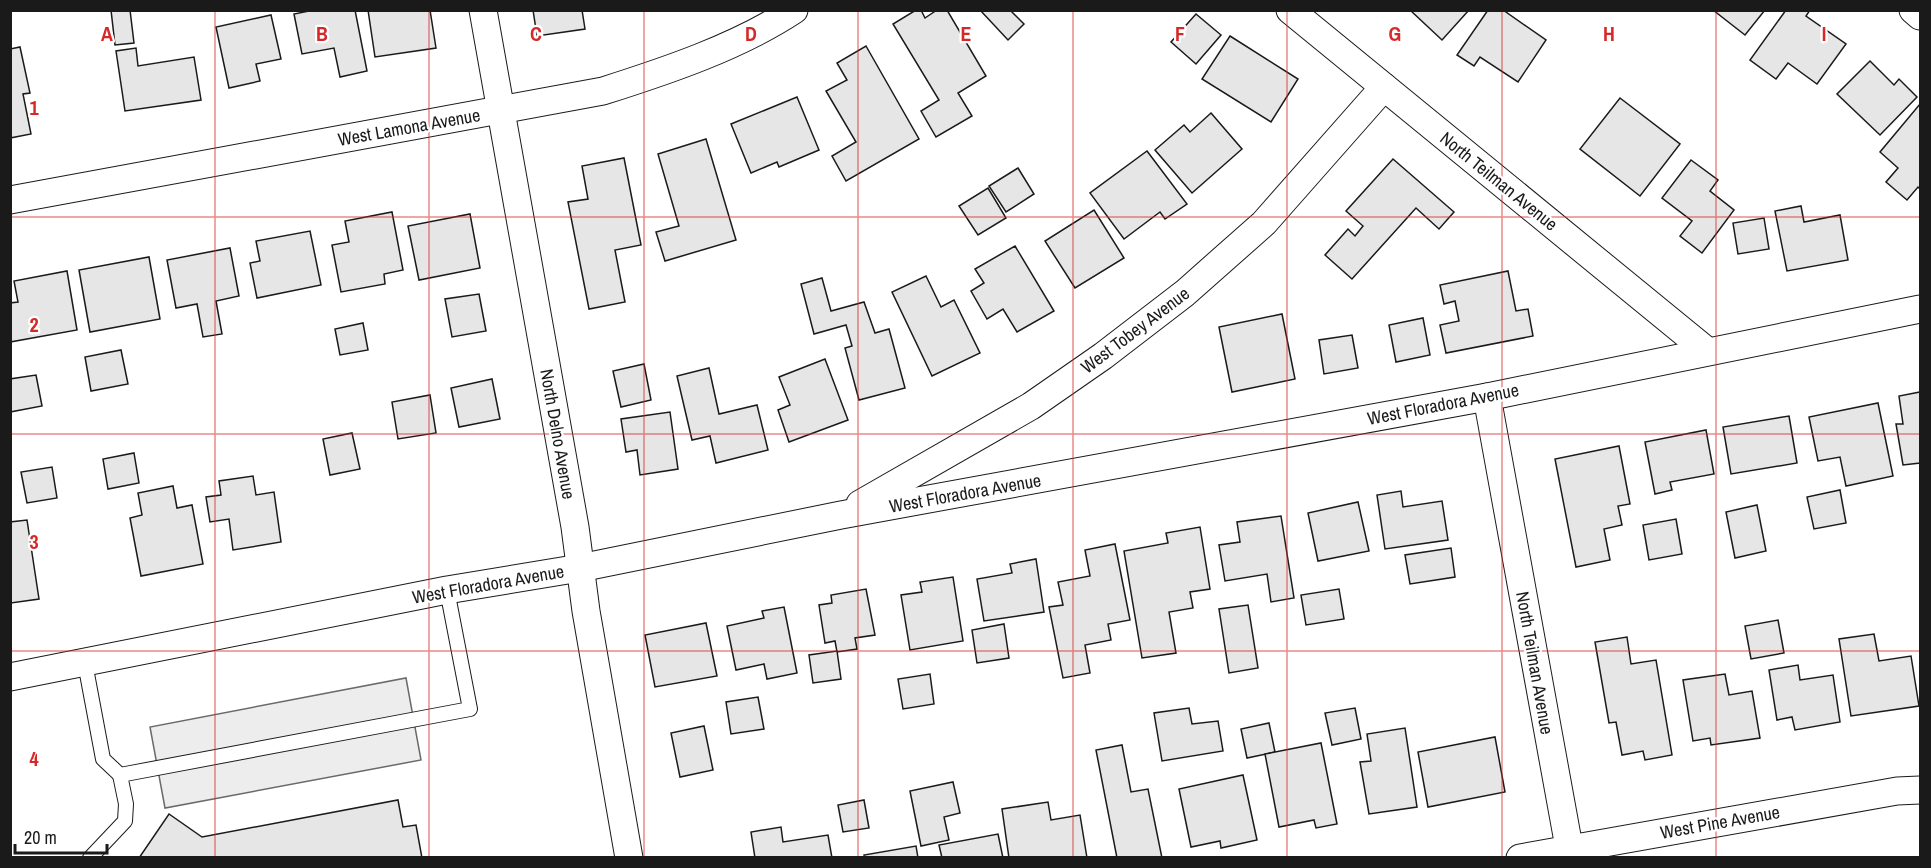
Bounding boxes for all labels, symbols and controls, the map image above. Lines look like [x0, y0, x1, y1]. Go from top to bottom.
text: A [101, 20, 113, 47]
text: B [316, 20, 328, 47]
text: C [530, 20, 542, 47]
text: D [745, 20, 757, 47]
text: E [961, 20, 972, 47]
text: F [1175, 20, 1185, 47]
text: G [1389, 20, 1401, 47]
text: H [1603, 20, 1615, 47]
text: I [1822, 20, 1826, 47]
text: 1 [29, 94, 39, 121]
street label: West Lamona Avenue [336, 102, 482, 152]
street label: North Teilman Avenue [1435, 126, 1563, 236]
street label: West Tobey Avenue [1076, 281, 1194, 379]
text: 2 [29, 311, 39, 338]
street label: North Delno Avenue [534, 367, 582, 501]
street label: West Floradora Avenue [1365, 377, 1521, 431]
street label: West Floradora Avenue [887, 467, 1043, 519]
text: 3 [29, 528, 39, 555]
street label: West Floradora Avenue [410, 558, 566, 610]
street label: North Teilman Avenue [1510, 590, 1560, 736]
text: 4 [29, 745, 39, 772]
street label: West Pine Avenue [1658, 799, 1782, 845]
scale bar [15, 817, 106, 855]
text: 20 m [24, 825, 57, 850]

